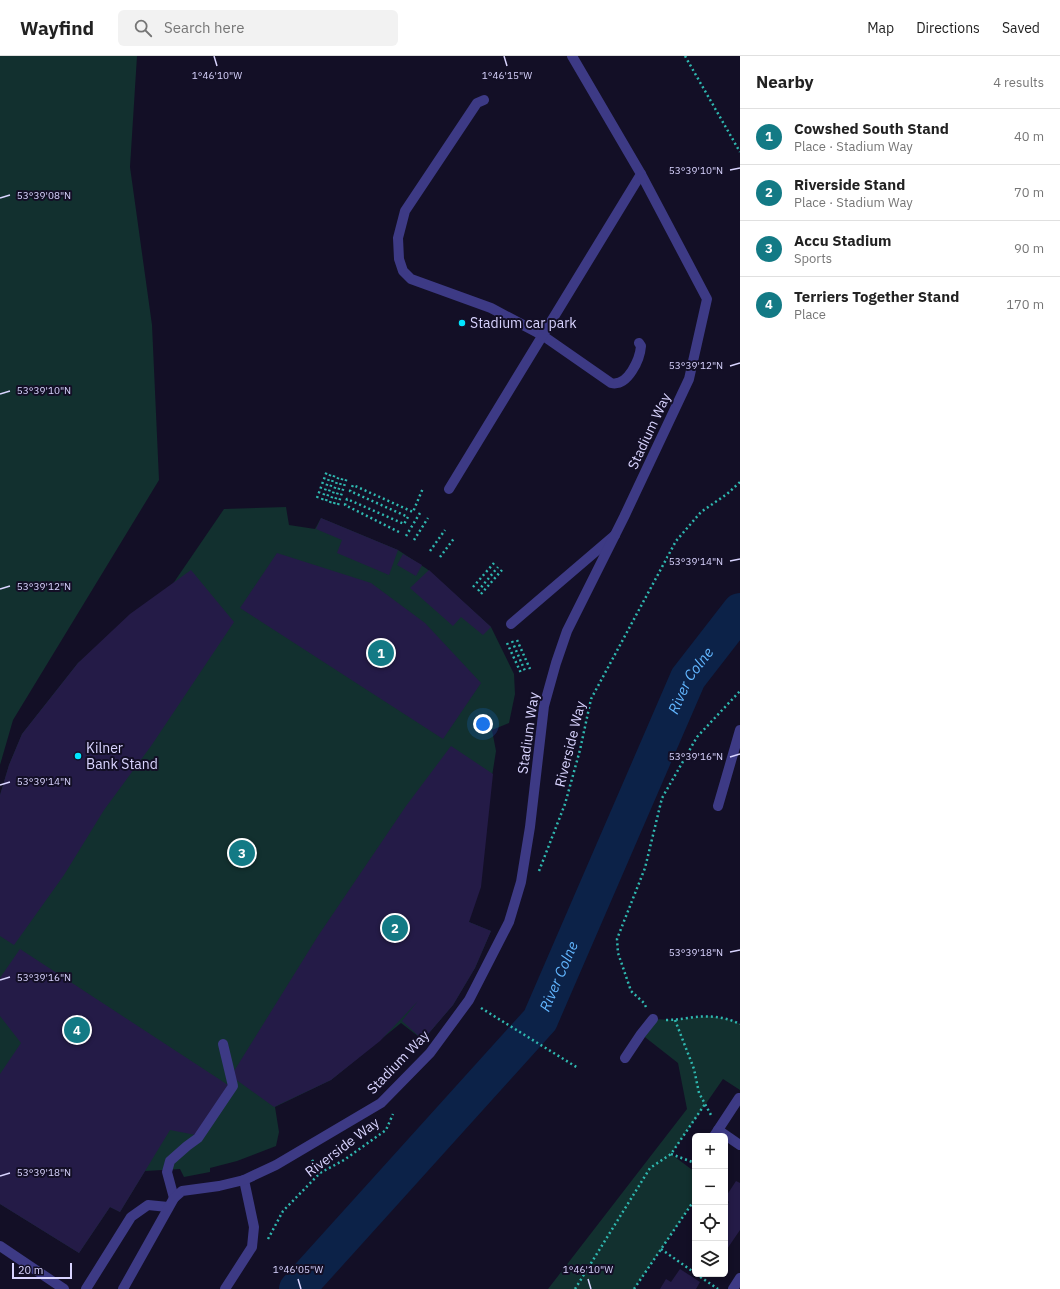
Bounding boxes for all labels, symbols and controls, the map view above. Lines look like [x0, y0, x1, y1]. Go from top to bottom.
search box [118, 10, 398, 46]
text: Wayfind [20, 16, 94, 40]
icon: search [132, 17, 154, 39]
text: Search here [164, 18, 244, 37]
text: Map [867, 19, 894, 37]
text: Directions [916, 19, 980, 37]
text: Saved [1002, 19, 1040, 37]
text: 1°46'10"W [192, 69, 242, 82]
text: 1°46'15"W [482, 69, 532, 82]
text: Nearby [756, 71, 814, 93]
text: 4 results [993, 74, 1044, 91]
text: Cowshed South Stand [794, 119, 949, 138]
text: 1 [765, 128, 773, 145]
text: 40 m [1014, 128, 1044, 145]
text: Place · Stadium Way [794, 138, 913, 155]
text: 53°39'10"N [669, 164, 723, 177]
text: Riverside Stand [794, 175, 905, 194]
text: 2 [765, 184, 773, 201]
text: 70 m [1014, 184, 1044, 201]
text: 53°39'08"N [17, 189, 71, 202]
text: Place · Stadium Way [794, 194, 913, 211]
text: Accu Stadium [794, 231, 892, 250]
text: 3 [765, 240, 773, 257]
text: 90 m [1014, 240, 1044, 257]
text: Sports [794, 250, 832, 267]
text: Terriers Together Stand [794, 287, 959, 306]
text: 4 [765, 296, 773, 313]
text: 170 m [1006, 296, 1044, 313]
text: Place [794, 306, 826, 323]
place label: Stadium car park [470, 314, 577, 332]
marker: Stadium car park [457, 318, 467, 328]
text: 53°39'12"N [669, 359, 723, 372]
text: 53°39'10"N [17, 384, 71, 397]
street label: Stadium Way [623, 390, 675, 472]
text: 53°39'14"N [669, 555, 723, 568]
text: 53°39'12"N [17, 580, 71, 593]
pin: 1 [368, 638, 394, 668]
water label: River Colne [664, 643, 717, 717]
street label: Stadium Way [513, 691, 543, 775]
street label: Riverside Way [551, 699, 589, 789]
your location [473, 714, 493, 734]
place label: Kilner Bank Stand [86, 739, 158, 773]
text: 53°39'16"N [669, 750, 723, 763]
marker: Kilner Bank Stand [73, 751, 83, 761]
text: 53°39'14"N [17, 775, 71, 788]
pin: 3 [229, 838, 255, 868]
pin: 2 [382, 913, 408, 943]
water label: River Colne [535, 938, 582, 1014]
text: 53°39'18"N [669, 946, 723, 959]
text: 53°39'16"N [17, 971, 71, 984]
pin: 4 [64, 1015, 90, 1045]
street label: Stadium Way [363, 1026, 433, 1098]
street label: Riverside Way [301, 1113, 383, 1181]
map controls [692, 1133, 728, 1277]
button: + [692, 1133, 728, 1169]
text: 53°39'18"N [17, 1166, 71, 1179]
button: − [692, 1169, 728, 1205]
button: locate [692, 1205, 728, 1241]
button: layers [692, 1241, 728, 1277]
scale bar [12, 1261, 72, 1280]
text: 20 m [18, 1263, 43, 1277]
text: 1°46'05"W [273, 1263, 323, 1276]
text: 1°46'10"W [563, 1263, 613, 1276]

